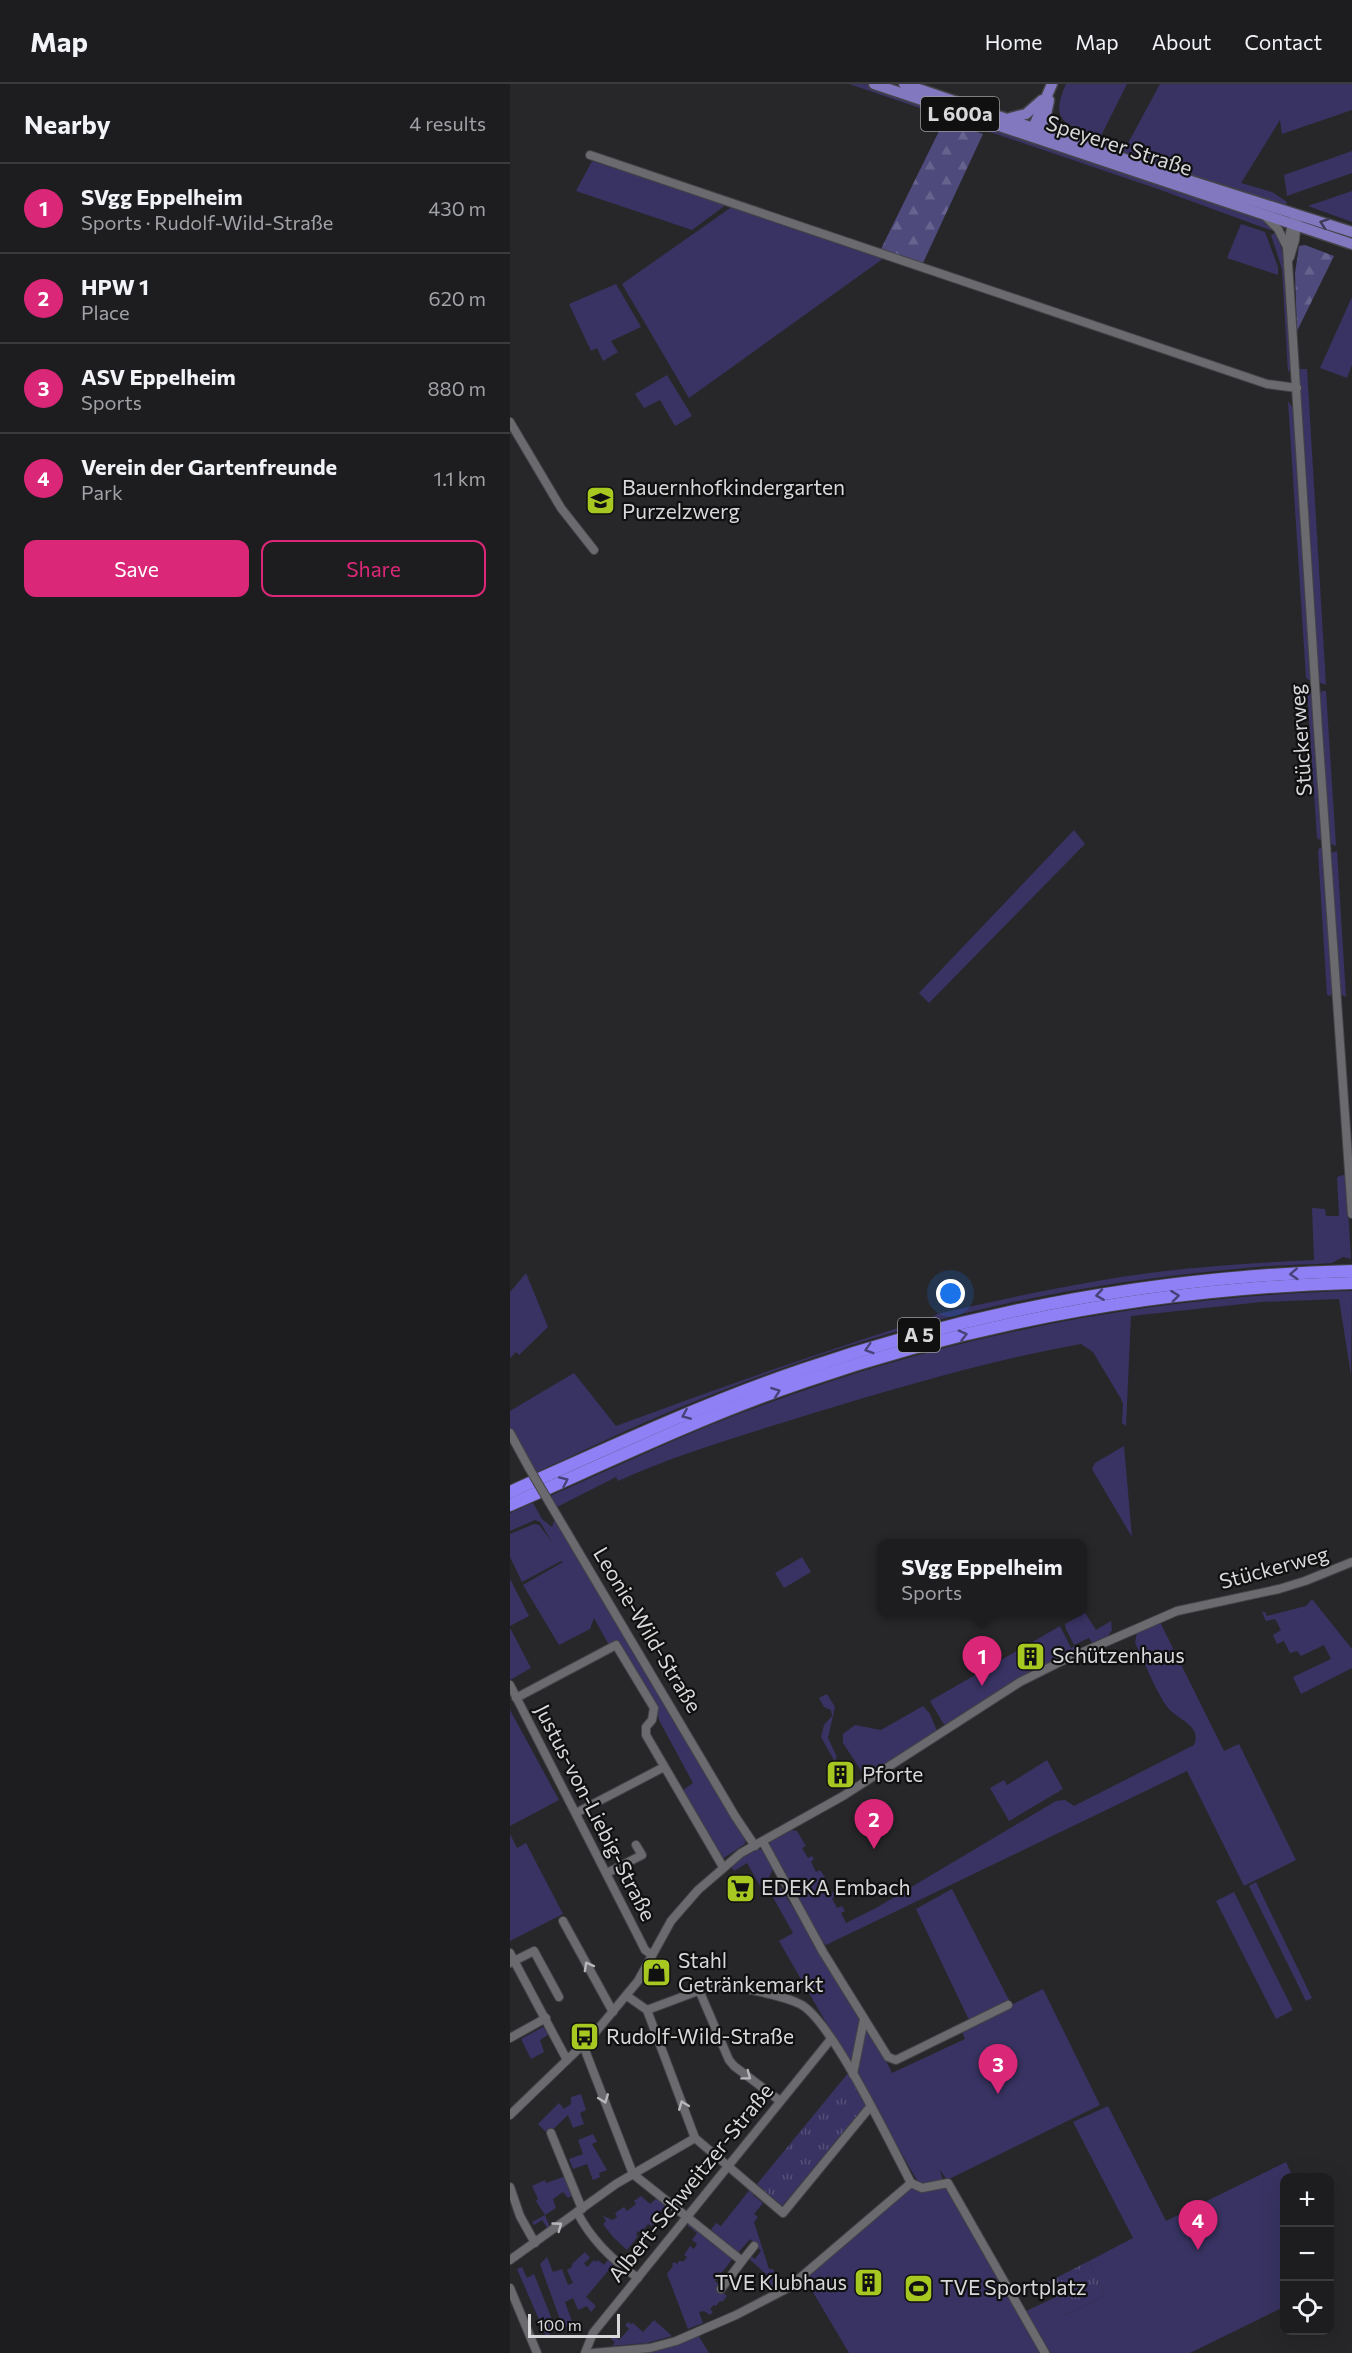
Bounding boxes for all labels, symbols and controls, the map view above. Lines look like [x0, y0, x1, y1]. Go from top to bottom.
text: Map [30, 24, 88, 58]
text: Home [985, 29, 1042, 54]
text: Map [1075, 29, 1119, 54]
text: About [1152, 29, 1211, 54]
text: Contact [1244, 29, 1322, 54]
road number: L 600a [921, 97, 999, 131]
text: Nearby [24, 108, 111, 139]
street label: Speyerer Straße [1043, 109, 1196, 180]
text: 4 results [409, 111, 486, 135]
text: SVgg Eppelheim [81, 183, 243, 210]
text: 1 [39, 196, 48, 220]
text: 430 m [428, 196, 486, 220]
text: Sports · Rudolf-Wild-Straße [81, 210, 333, 234]
one-way arrow [1319, 217, 1330, 230]
text: HPW 1 [81, 273, 149, 300]
text: 2 [38, 286, 49, 310]
text: 620 m [429, 286, 486, 310]
text: Place [81, 300, 130, 324]
text: ASV Eppelheim [81, 363, 236, 390]
text: 3 [38, 376, 49, 400]
text: 880 m [427, 376, 486, 400]
text: Sports [81, 390, 142, 414]
text: Verein der Gartenfreunde [81, 453, 337, 480]
text: 4 [37, 466, 50, 490]
text: 1.1 km [434, 466, 486, 490]
place label: Bauernhofkindergarten Purzelzwerg [622, 474, 845, 523]
text: Park [81, 480, 123, 504]
school or university icon: Bauernhofkindergarten Purzelzwerg [585, 484, 617, 516]
button: Save [24, 540, 249, 597]
button: Share [261, 540, 486, 597]
street label: Stückerweg [1283, 683, 1316, 797]
one-way arrow [1289, 1267, 1298, 1280]
your location [936, 1279, 965, 1308]
one-way arrow [1095, 1288, 1105, 1301]
one-way arrow [1170, 1291, 1180, 1303]
road number: A 5 [898, 1318, 940, 1352]
one-way arrow [958, 1330, 968, 1343]
one-way arrow [864, 1342, 875, 1354]
one-way arrow [770, 1386, 781, 1399]
one-way arrow [681, 1408, 692, 1420]
one-way arrow [557, 1477, 568, 1489]
popup [877, 1539, 1087, 1617]
street label: Stückerweg [1216, 1540, 1331, 1593]
street label: Leonie-Wild-Straße [589, 1542, 708, 1717]
text: SVgg Eppelheim [901, 1553, 1063, 1580]
text: Sports [901, 1580, 962, 1604]
pin: 1 [962, 1636, 1002, 1686]
building icon: Schützenhaus [1015, 1640, 1047, 1672]
place label: Schützenhaus [1052, 1642, 1185, 1667]
street label: Justus-von-Liebig-Straße [531, 1700, 662, 1925]
building icon: Pforte [825, 1759, 857, 1791]
place label: Pforte [862, 1761, 923, 1786]
pin: 2 [854, 1800, 894, 1849]
supermarket icon: EDEKA Embach [724, 1872, 756, 1904]
place label: EDEKA Embach [761, 1874, 911, 1899]
place label: Stahl Getränkemarkt [678, 1947, 824, 1996]
shop icon: Stahl Getränkemarkt [641, 1957, 673, 1989]
one-way arrow [584, 1962, 595, 1973]
bus stop icon: Rudolf-Wild-Straße [569, 2021, 601, 2053]
place label: Rudolf-Wild-Straße [606, 2023, 794, 2048]
pin: 3 [978, 2044, 1018, 2094]
one-way arrow [740, 2069, 751, 2080]
street label: Albert-Schweitzer-Straße [602, 2078, 777, 2286]
one-way arrow [597, 2093, 609, 2104]
one-way arrow [678, 2101, 690, 2112]
map controls [1280, 2173, 1334, 2335]
button: + [1280, 2173, 1334, 2227]
pin: 4 [1178, 2200, 1218, 2250]
one-way arrow [551, 2222, 562, 2233]
button: − [1280, 2227, 1334, 2281]
building icon: TVE Klubhaus [852, 2267, 884, 2299]
place label: TVE Klubhaus [715, 2269, 847, 2294]
sports icon: TVE Sportplatz [903, 2272, 935, 2304]
place label: TVE Sportplatz [940, 2274, 1086, 2299]
button: locate [1280, 2281, 1334, 2335]
scale bar [528, 2311, 620, 2338]
text: 100 m [537, 2315, 582, 2334]

